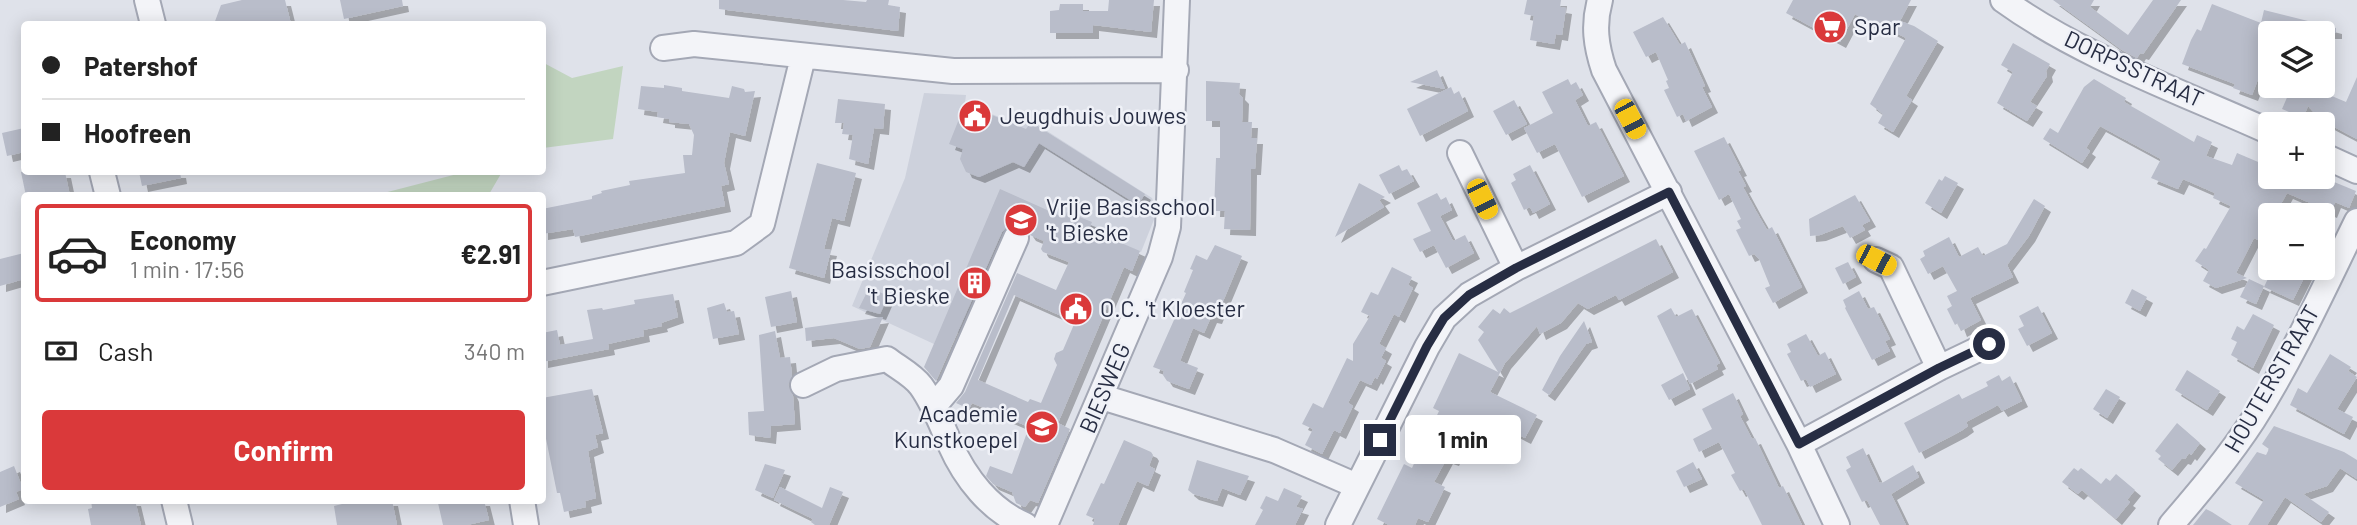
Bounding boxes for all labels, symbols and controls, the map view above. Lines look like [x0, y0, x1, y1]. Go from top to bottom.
supermarket icon: Spar [1811, 8, 1849, 46]
place label: Spar [1854, 12, 1901, 40]
map controls [2258, 21, 2335, 280]
button: layers [2258, 21, 2335, 98]
street label: DORPSSTRAAT [2060, 24, 2208, 112]
text: Patershof [84, 50, 198, 81]
car [1611, 96, 1650, 142]
public building icon: Jeugdhuis Jouwes [956, 97, 994, 135]
place label: Jeugdhuis Jouwes [1000, 101, 1186, 129]
button: + [2258, 112, 2335, 189]
text: Hoofreen [84, 117, 191, 148]
car [1464, 176, 1501, 222]
place label: Vrije Basisschool 't Bieske [1046, 192, 1215, 246]
school or university icon: Vrije Basisschool 't Bieske [1002, 201, 1040, 239]
button: − [2258, 203, 2335, 280]
icon: car [46, 222, 109, 285]
text: Economy [130, 224, 236, 255]
text: €2.91 [460, 238, 521, 269]
car [1853, 241, 1900, 279]
text: 1 min · 17:56 [130, 255, 244, 283]
place label: Basisschool 't Bieske [831, 255, 950, 309]
building icon: Basisschool 't Bieske [956, 264, 994, 302]
public building icon: O.C. 't Kloester [1057, 290, 1095, 328]
place label: O.C. 't Kloester [1100, 294, 1246, 322]
street label: HOUTERSTRAAT [2218, 300, 2325, 457]
route start [1973, 328, 2005, 360]
icon: cash [42, 332, 80, 370]
text: Cash [98, 335, 153, 366]
text: 340 m [464, 337, 525, 365]
street label: BIESWEG [1073, 338, 1136, 437]
place label: Academie Kunstkoepel [894, 399, 1018, 453]
school or university icon: Academie Kunstkoepel [1023, 408, 1061, 446]
button: Confirm [42, 410, 525, 490]
callout: 1 min [1404, 416, 1520, 464]
route end [1364, 424, 1396, 456]
text: 1 min [1438, 425, 1488, 453]

